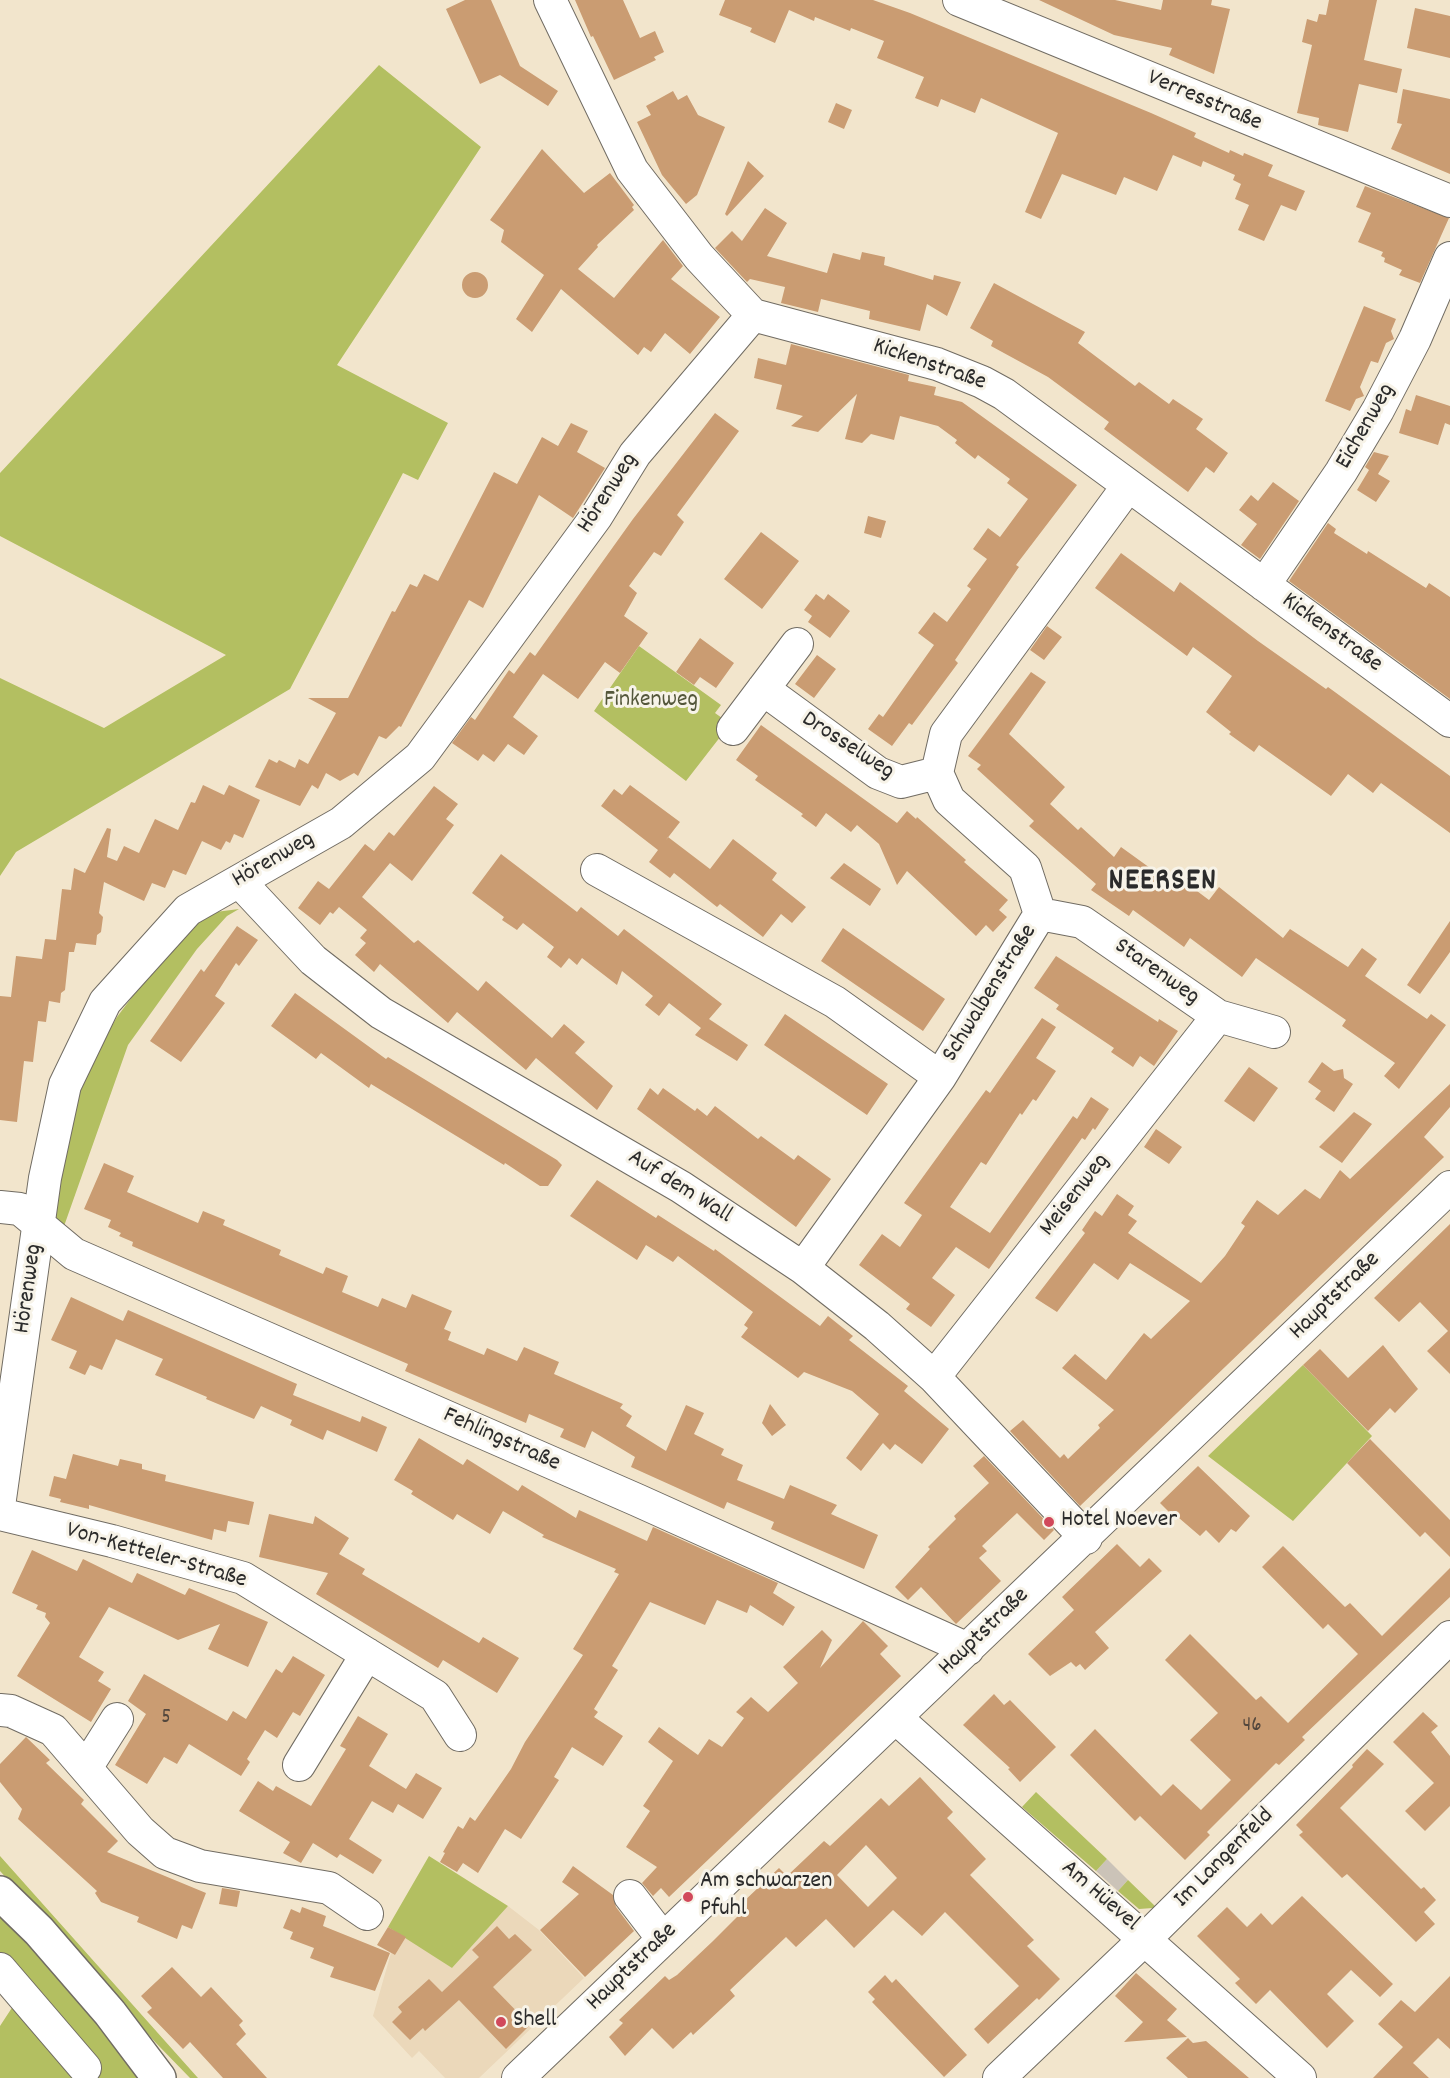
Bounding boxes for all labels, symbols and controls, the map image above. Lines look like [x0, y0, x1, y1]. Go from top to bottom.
street label: Verresstraße [1142, 65, 1266, 139]
street label: Kickenstraße [869, 333, 989, 399]
street label: Eichenweg [1331, 379, 1403, 475]
street label: Hörenweg [572, 448, 646, 540]
street label: Kickenstraße [1275, 588, 1387, 680]
park label: Finkenweg [604, 688, 698, 716]
street label: Drosselweg [795, 706, 899, 788]
street label: Hörenweg [228, 826, 320, 896]
district label: NEERSEN [1109, 866, 1217, 902]
street label: Schwalbenstraße [937, 920, 1045, 1068]
street label: Starenweg [1108, 933, 1204, 1013]
street label: Auf dem Wall [621, 1145, 737, 1231]
street label: Meisenweg [1035, 1149, 1117, 1243]
street label: Hörenweg [9, 1242, 51, 1336]
street label: Hauptstraße [1285, 1247, 1387, 1347]
street label: Fehlingstraße [438, 1402, 564, 1480]
place label: Hotel Noever [1061, 1508, 1177, 1536]
marker: Hotel Noever [1042, 1515, 1056, 1529]
street label: Von-Ketteler-Straße [62, 1517, 250, 1597]
street label: Hauptstraße [934, 1583, 1036, 1683]
house number: 5 [161, 1706, 171, 1732]
house number: 46 [1242, 1714, 1262, 1740]
street label: Im Langenfeld [1169, 1803, 1281, 1915]
street label: Am Hüevel [1054, 1855, 1144, 1939]
place label: Am schwarzen Pfuhl [700, 1869, 832, 1925]
marker: Am schwarzen Pfuhl [681, 1890, 695, 1904]
street label: Hauptstraße [582, 1918, 684, 2018]
place label: Shell [513, 2008, 557, 2036]
marker: Shell [494, 2015, 508, 2029]

